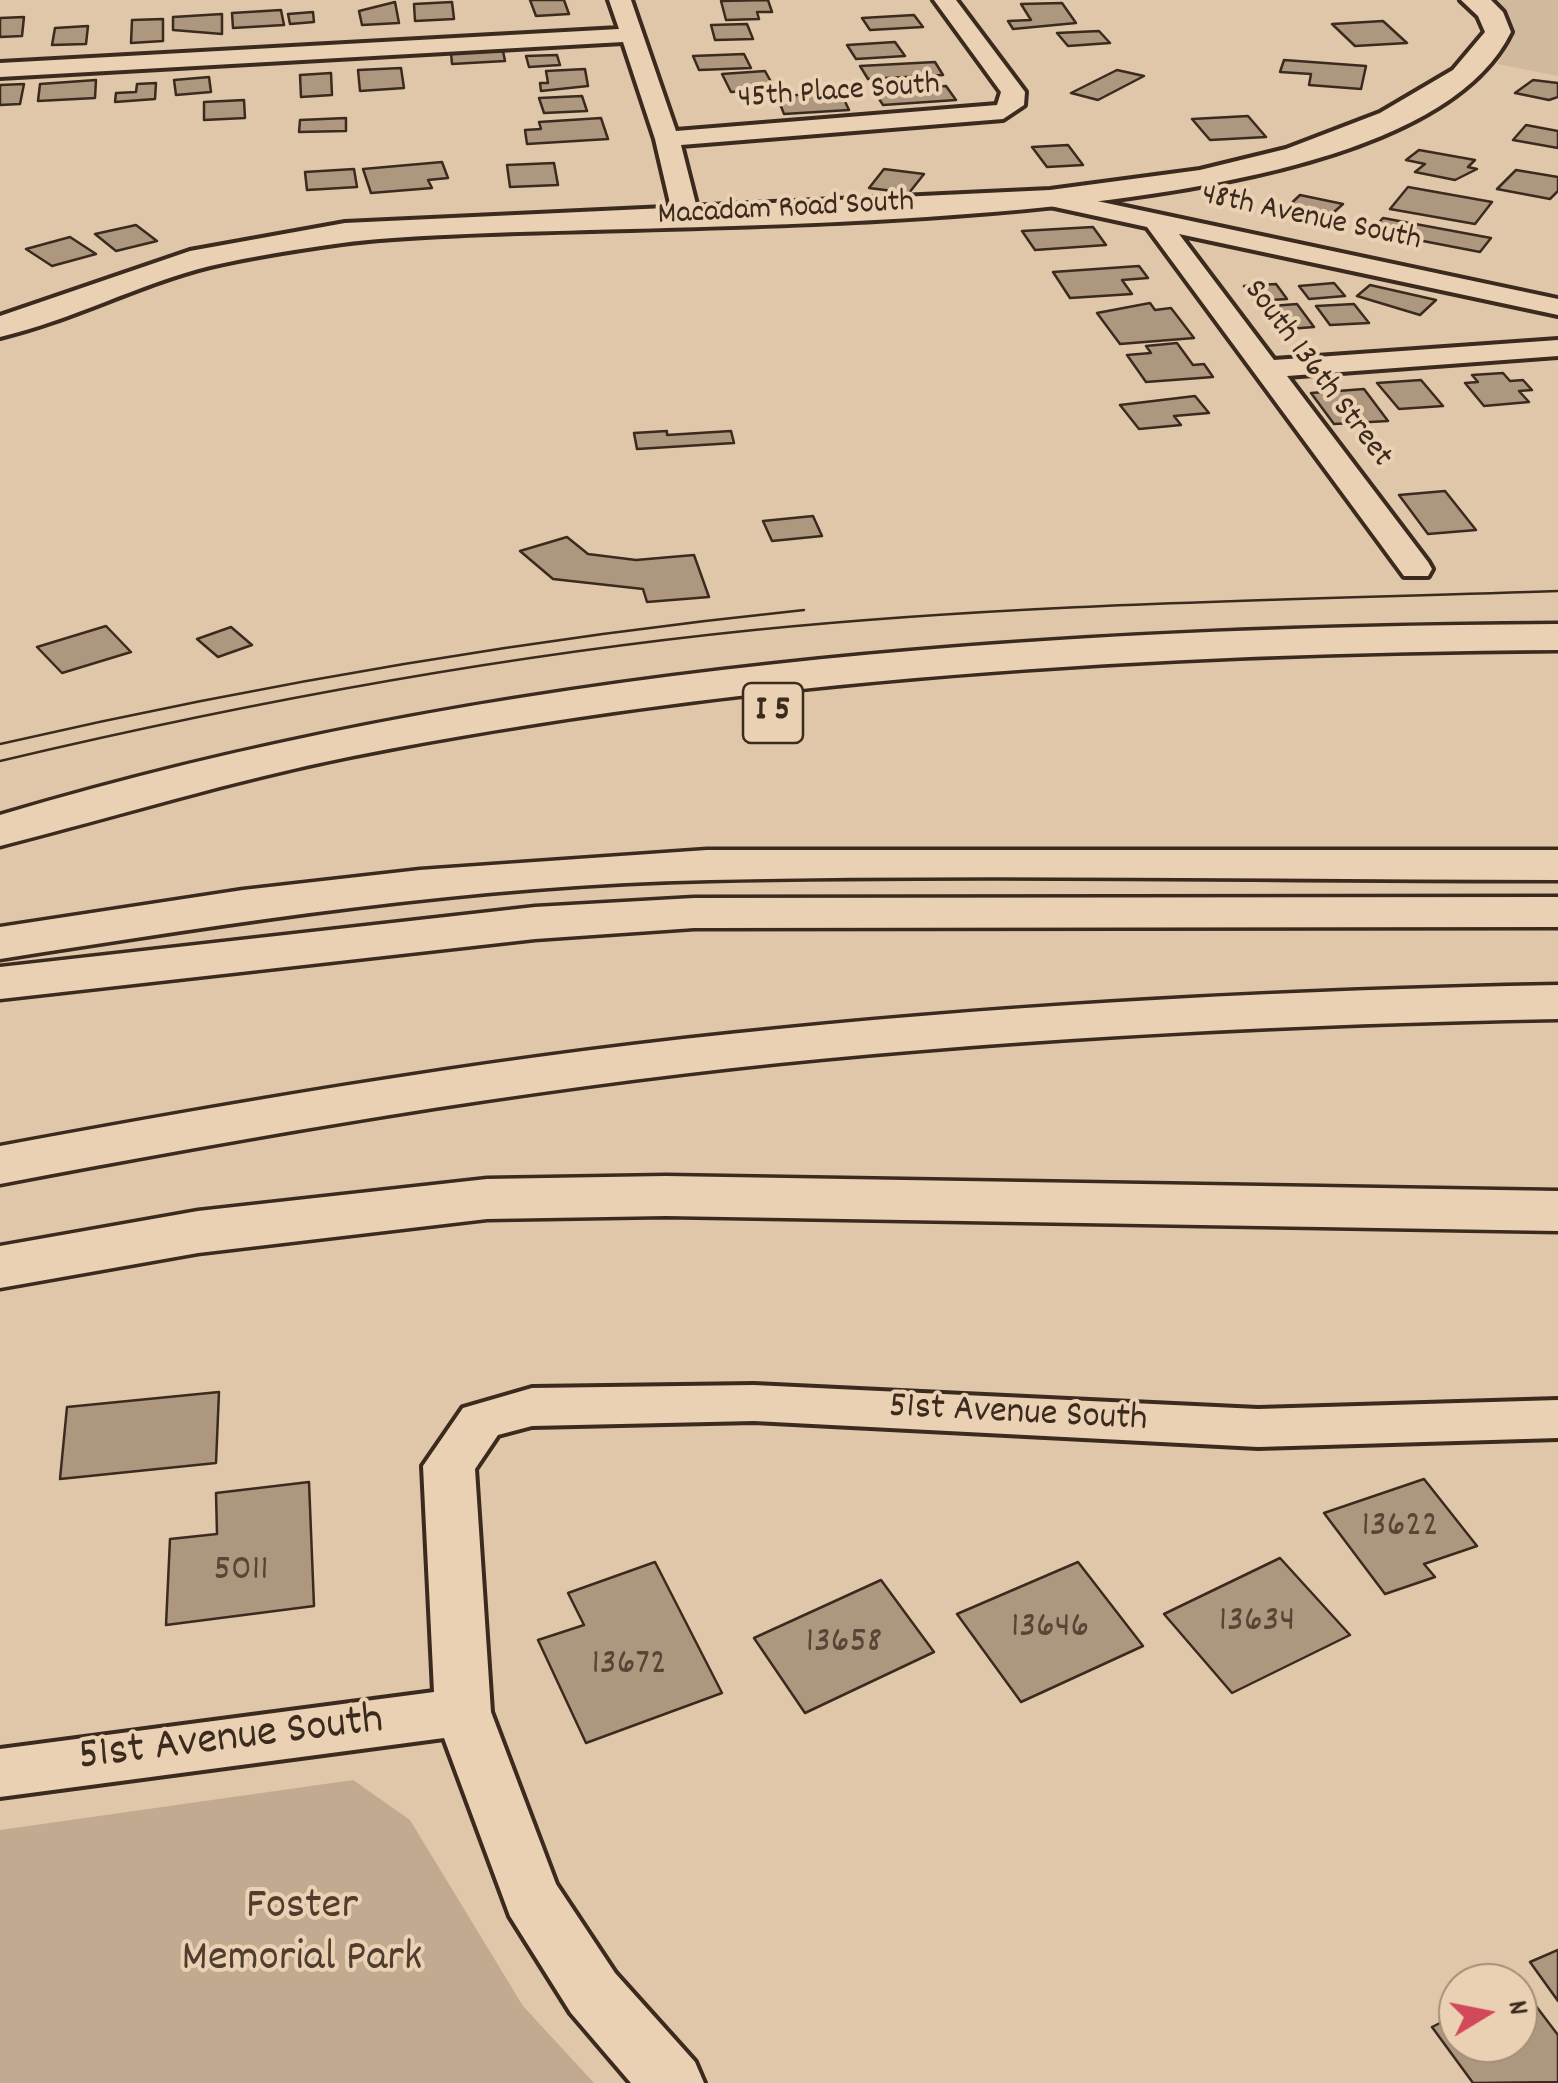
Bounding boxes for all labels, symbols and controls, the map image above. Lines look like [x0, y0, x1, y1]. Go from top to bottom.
street label: 45th Place South [737, 68, 941, 120]
street label: 48th Avenue South [1198, 178, 1424, 262]
street label: Macadam Road South [657, 185, 915, 237]
street label: South 136th Street [1233, 274, 1399, 476]
road number: I 5 [743, 683, 803, 743]
street label: 51st Avenue South [888, 1386, 1148, 1446]
house number: 13622 [1361, 1506, 1439, 1552]
house number: 5011 [214, 1550, 268, 1596]
house number: 13634 [1219, 1601, 1295, 1647]
house number: 13646 [1011, 1607, 1089, 1653]
house number: 13658 [806, 1622, 882, 1668]
house number: 13672 [592, 1644, 666, 1690]
street label: 51st Avenue South [76, 1697, 386, 1787]
park label: Foster Memorial Park [182, 1883, 422, 1989]
north arrow [1438, 1963, 1538, 2063]
text: N [1495, 1998, 1536, 2018]

